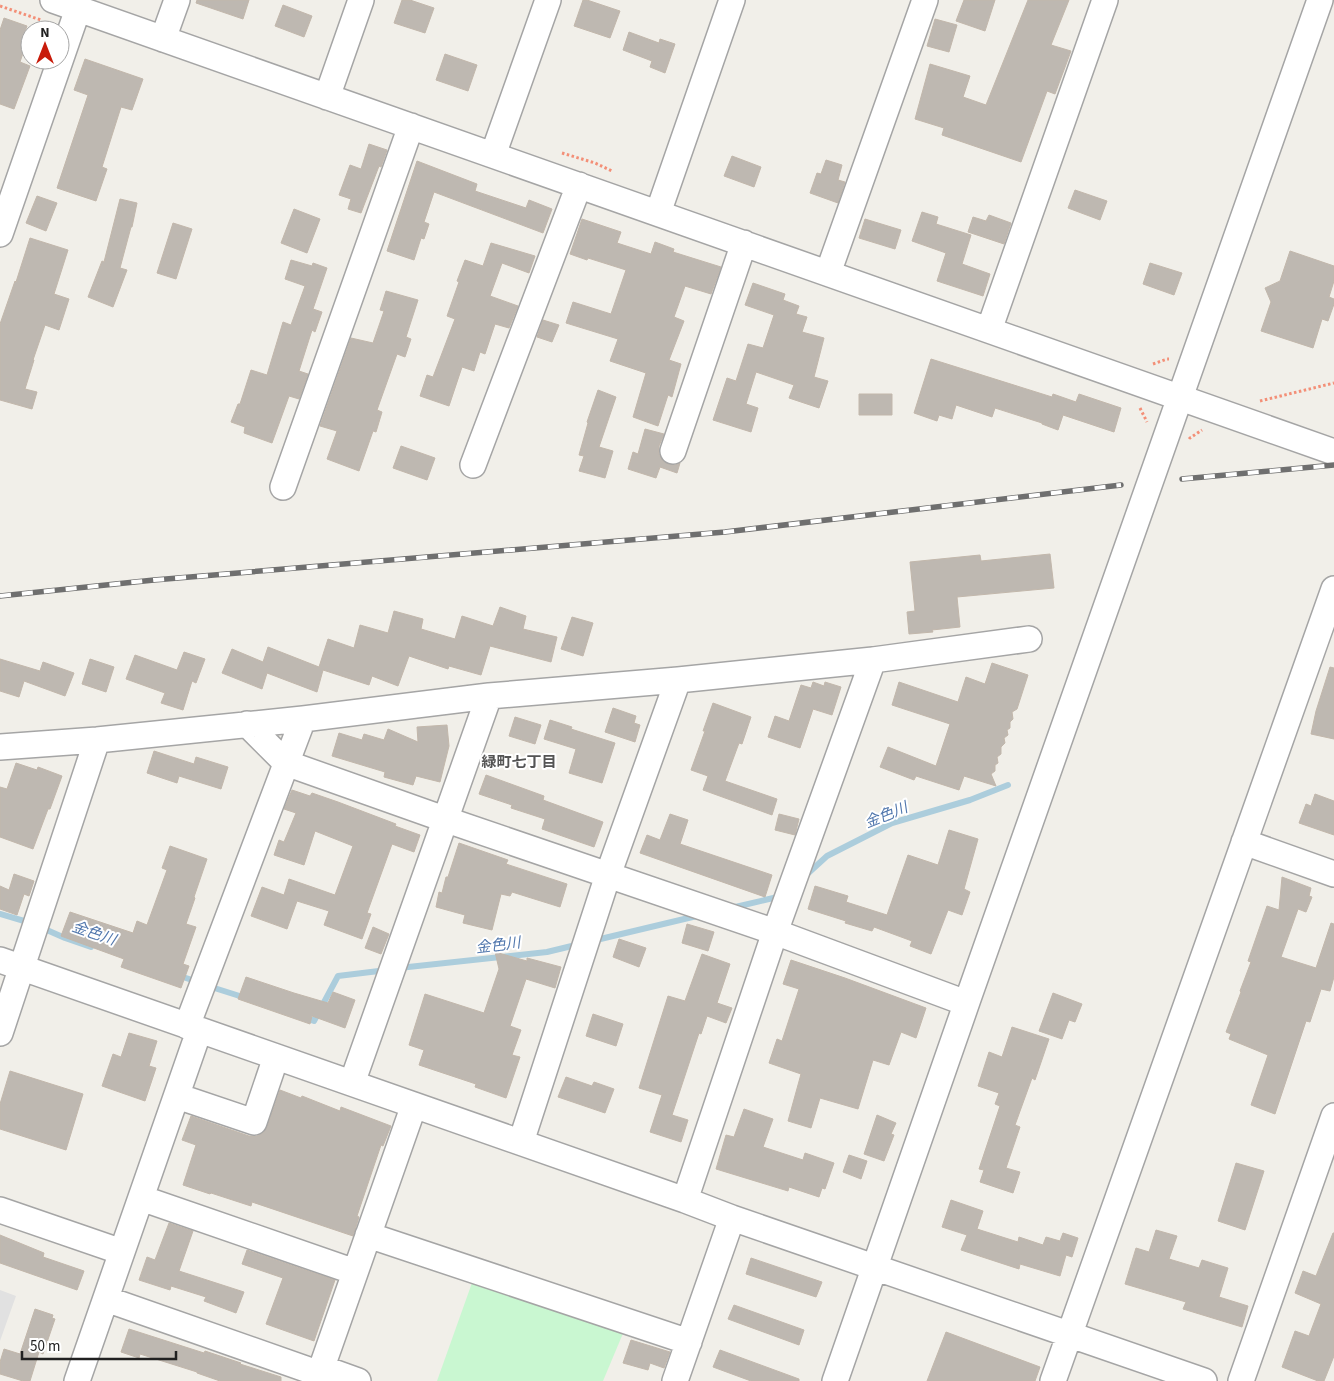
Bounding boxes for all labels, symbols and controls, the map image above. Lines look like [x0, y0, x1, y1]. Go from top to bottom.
north arrow [20, 20, 70, 70]
text: N [40, 23, 50, 43]
district label: 緑町七丁目 [481, 752, 557, 773]
water label: 金色川 [861, 797, 913, 834]
water label: 金色川 [69, 916, 120, 951]
water label: 金色川 [474, 932, 524, 959]
scale bar [22, 1328, 176, 1360]
text: 50 m [30, 1336, 60, 1357]

